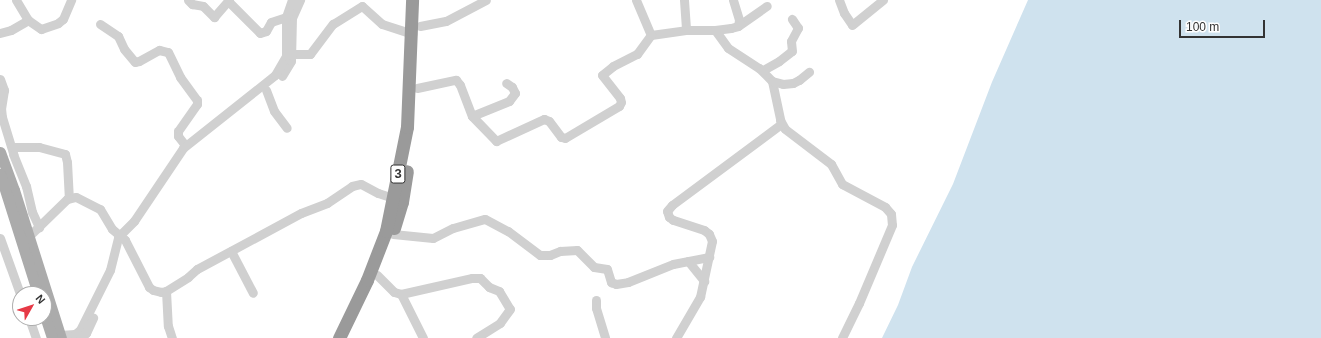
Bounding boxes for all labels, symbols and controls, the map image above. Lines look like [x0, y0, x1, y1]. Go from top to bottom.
scale bar [1181, 12, 1267, 38]
text: 100 m [1186, 20, 1219, 34]
road number: 3 [390, 163, 406, 185]
north arrow [12, 286, 52, 326]
text: N [33, 292, 48, 306]

